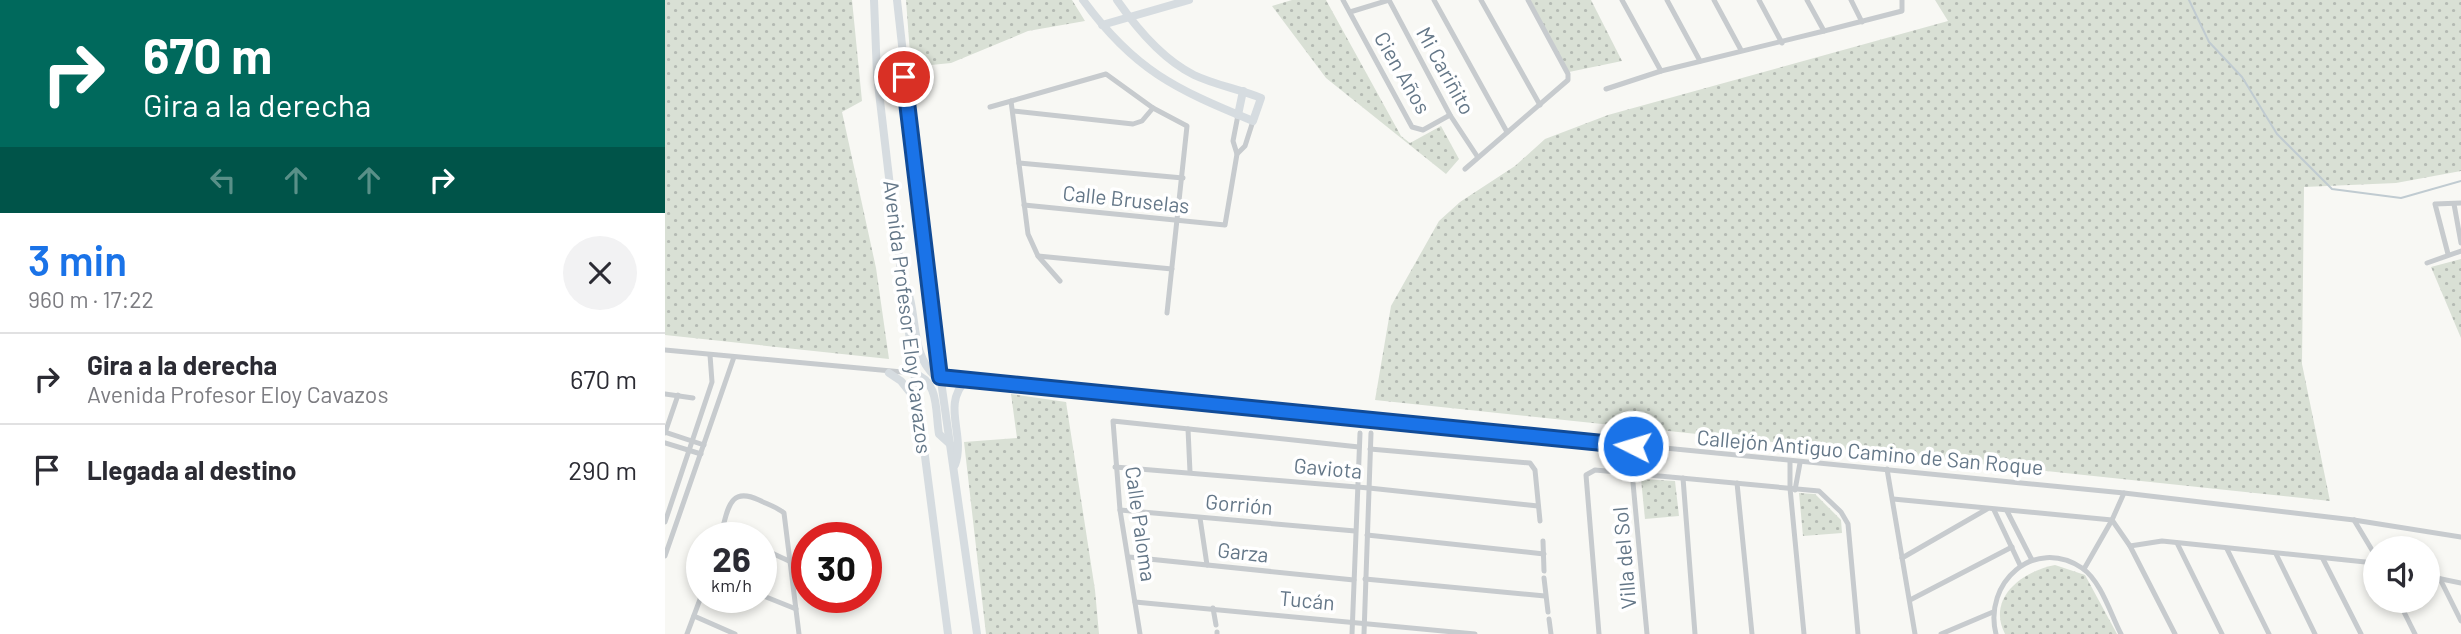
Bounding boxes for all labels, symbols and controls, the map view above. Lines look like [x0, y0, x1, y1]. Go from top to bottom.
street label: Mi Cariñito [1412, 22, 1481, 118]
text: 670 m [143, 25, 272, 84]
street label: Cien Años [1370, 27, 1437, 118]
icon: right [28, 28, 119, 119]
pin [874, 47, 934, 107]
icon: arrive [885, 58, 923, 96]
text: Gira a la derecha [143, 85, 371, 123]
icon: left [204, 161, 242, 199]
icon: ahead [277, 161, 315, 199]
icon: ahead [350, 161, 388, 199]
icon: right [423, 161, 461, 199]
street label: Avenida Profesor Eloy Cavazos [879, 179, 938, 455]
street label: Calle Bruselas [1061, 179, 1191, 218]
text: 3 min [28, 234, 127, 284]
button: close [563, 236, 637, 310]
text: 960 m · 17:22 [28, 285, 154, 313]
text: Gira a la derecha [87, 349, 277, 380]
icon: right [28, 360, 66, 398]
text: 670 m [570, 363, 637, 394]
text: Avenida Profesor Eloy Cavazos [87, 380, 388, 408]
position arrow [1596, 409, 1670, 483]
street label: Callejón Antiguo Camino de San Roque [1696, 424, 2044, 479]
icon: arrive [28, 451, 66, 489]
street label: Gaviota [1293, 452, 1363, 483]
text: Llegada al destino [87, 454, 296, 485]
text: 290 m [568, 454, 637, 485]
street label: Calle Paloma [1121, 465, 1162, 583]
street label: Gorrión [1204, 488, 1274, 519]
street label: Villa del Sol [1607, 506, 1640, 610]
speed limit sign: 30 [791, 522, 882, 613]
street label: Garza [1216, 536, 1270, 567]
map controls [2363, 536, 2440, 613]
button: sound [2363, 536, 2440, 613]
text: 26 [712, 537, 751, 579]
text: km/h [711, 574, 752, 596]
street label: Tucán [1279, 585, 1336, 614]

